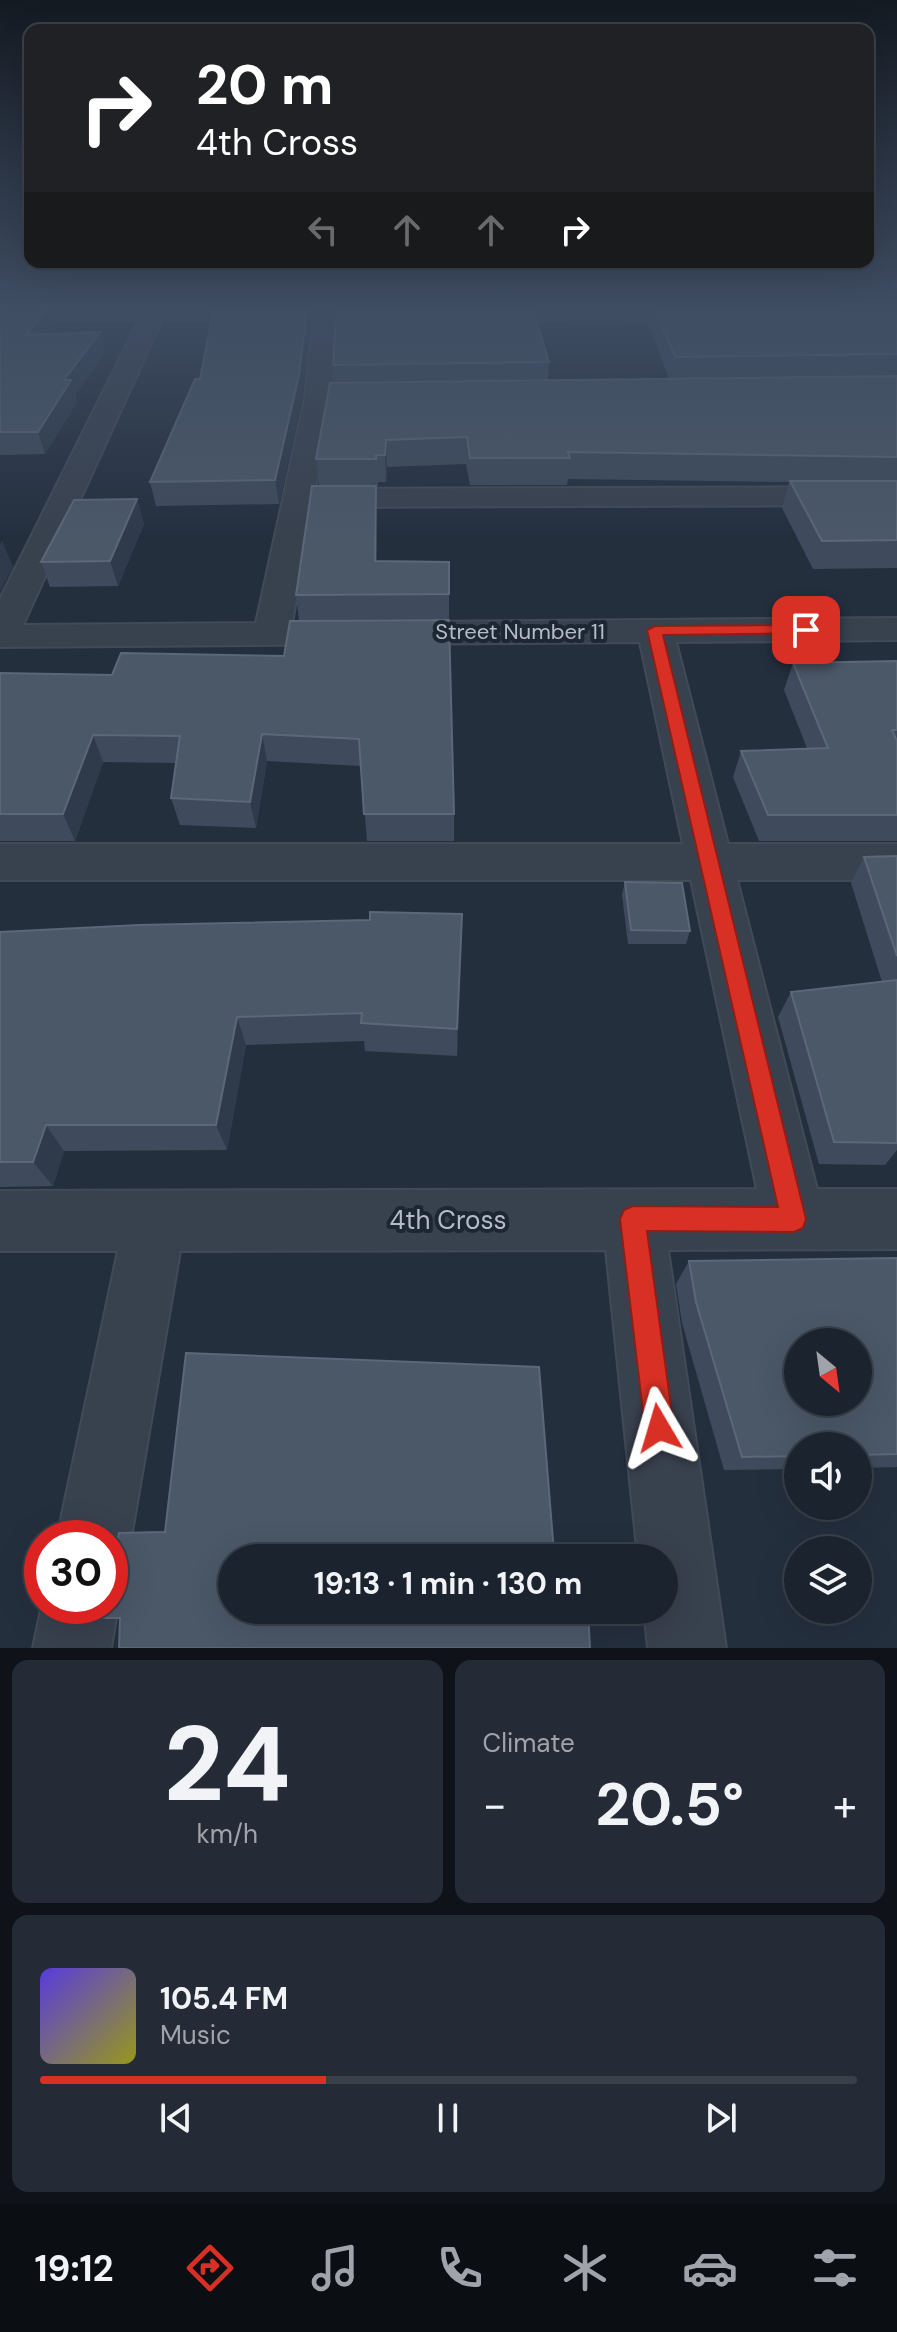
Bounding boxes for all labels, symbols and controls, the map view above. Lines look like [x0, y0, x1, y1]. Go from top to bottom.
text: 20 m [196, 48, 333, 121]
icon: right [64, 56, 168, 160]
text: 4th Cross [196, 119, 358, 166]
icon: left [301, 208, 345, 252]
icon: ahead [385, 208, 429, 252]
icon: ahead [469, 208, 513, 252]
icon: right [553, 208, 597, 252]
pin [772, 596, 840, 664]
icon: arrive [784, 608, 828, 652]
street label: Street Number 11 [435, 617, 605, 646]
street label: 4th Cross [389, 1203, 507, 1237]
north arrow [784, 1328, 872, 1416]
map controls [784, 1328, 872, 1624]
position arrow [617, 1386, 701, 1470]
button: sound [784, 1432, 872, 1520]
speed limit sign: 30 [24, 1520, 128, 1624]
button: layers [784, 1536, 872, 1624]
text: 19:13 · 1 min · 130 m [314, 1564, 582, 1603]
text: 24 [164, 1697, 291, 1832]
text: Climate [483, 1726, 575, 1760]
text: 20.5° [596, 1765, 744, 1844]
text: − [483, 1776, 507, 1834]
text: + [833, 1776, 857, 1834]
text: km/h [197, 1817, 258, 1851]
text: 105.4 FM [160, 1979, 288, 2018]
text: Music [160, 2018, 231, 2052]
icon: previous [154, 2096, 198, 2140]
icon: pause [426, 2096, 470, 2140]
icon: next [699, 2096, 743, 2140]
icon: directions [182, 2240, 238, 2296]
icon: music [307, 2240, 363, 2296]
icon: phone [432, 2240, 488, 2296]
icon: climate [557, 2240, 613, 2296]
icon: car [682, 2240, 738, 2296]
icon: filters [807, 2240, 863, 2296]
text: 19:12 [34, 2245, 113, 2292]

